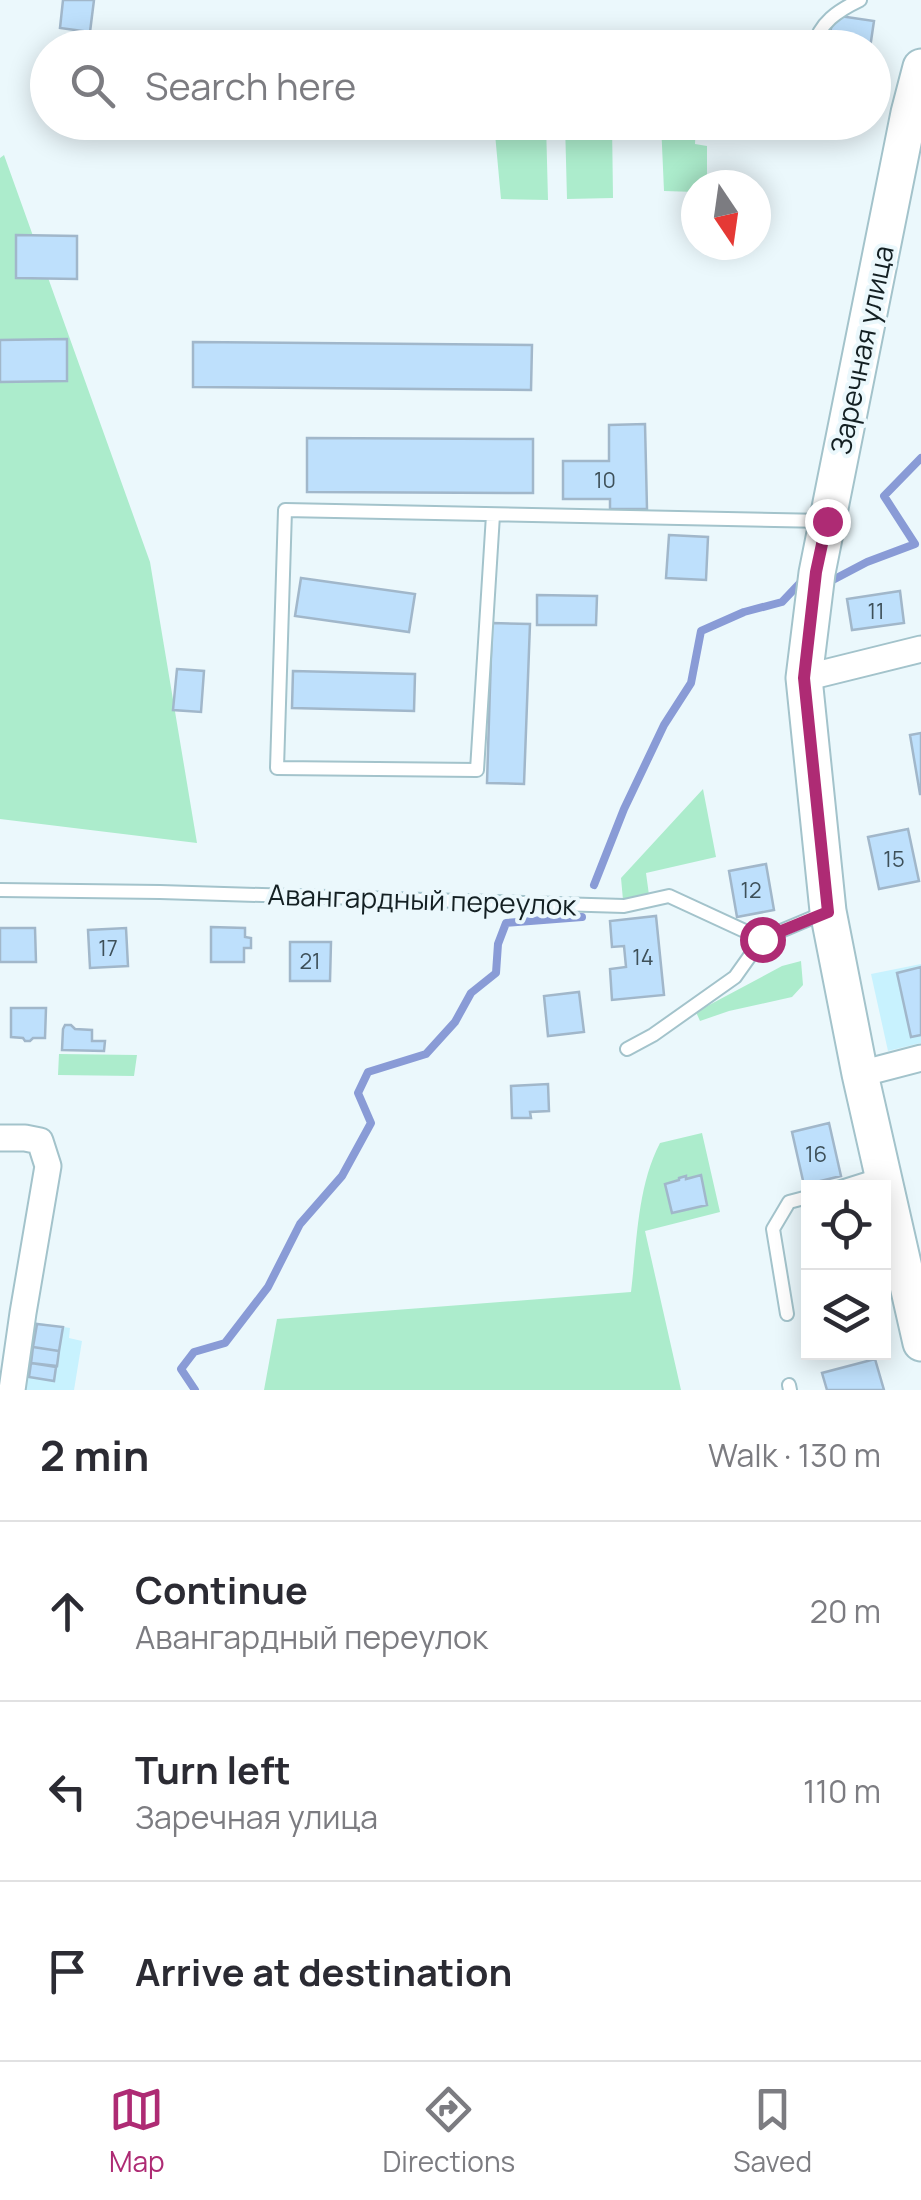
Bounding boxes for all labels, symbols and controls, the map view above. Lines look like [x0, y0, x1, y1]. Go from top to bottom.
search box [30, 30, 891, 140]
icon: search [65, 58, 120, 113]
text: Search here [145, 59, 356, 111]
north arrow [681, 170, 771, 260]
street label: Заречная улица [820, 242, 902, 458]
house number: 10 [594, 465, 616, 495]
route end [805, 499, 851, 545]
house number: 11 [867, 596, 885, 626]
house number: 15 [883, 844, 905, 874]
street label: Авангардный переулок [267, 875, 578, 923]
house number: 12 [740, 875, 762, 905]
route start [740, 917, 786, 963]
house number: 17 [98, 933, 118, 963]
house number: 14 [632, 942, 654, 972]
house number: 21 [299, 946, 321, 976]
house number: 16 [805, 1139, 827, 1169]
map controls [801, 1180, 891, 1360]
button: locate [801, 1180, 891, 1270]
button: layers [801, 1270, 891, 1360]
text: 2 min [40, 1426, 149, 1484]
text: Walk · 130 m [708, 1433, 881, 1477]
text: Continue [135, 1563, 308, 1615]
icon: ahead [40, 1584, 95, 1639]
text: 20 m [810, 1589, 881, 1633]
text: Авангардный переулок [135, 1615, 488, 1659]
text: Turn left [135, 1743, 291, 1795]
icon: left [40, 1764, 95, 1819]
text: 110 m [803, 1769, 881, 1813]
text: Заречная улица [135, 1795, 378, 1839]
icon: arrive [40, 1944, 95, 1999]
text: Arrive at destination [135, 1945, 512, 1997]
tab: Map [109, 2082, 165, 2180]
tab: Directions [383, 2082, 515, 2180]
tab: Saved [733, 2082, 812, 2180]

